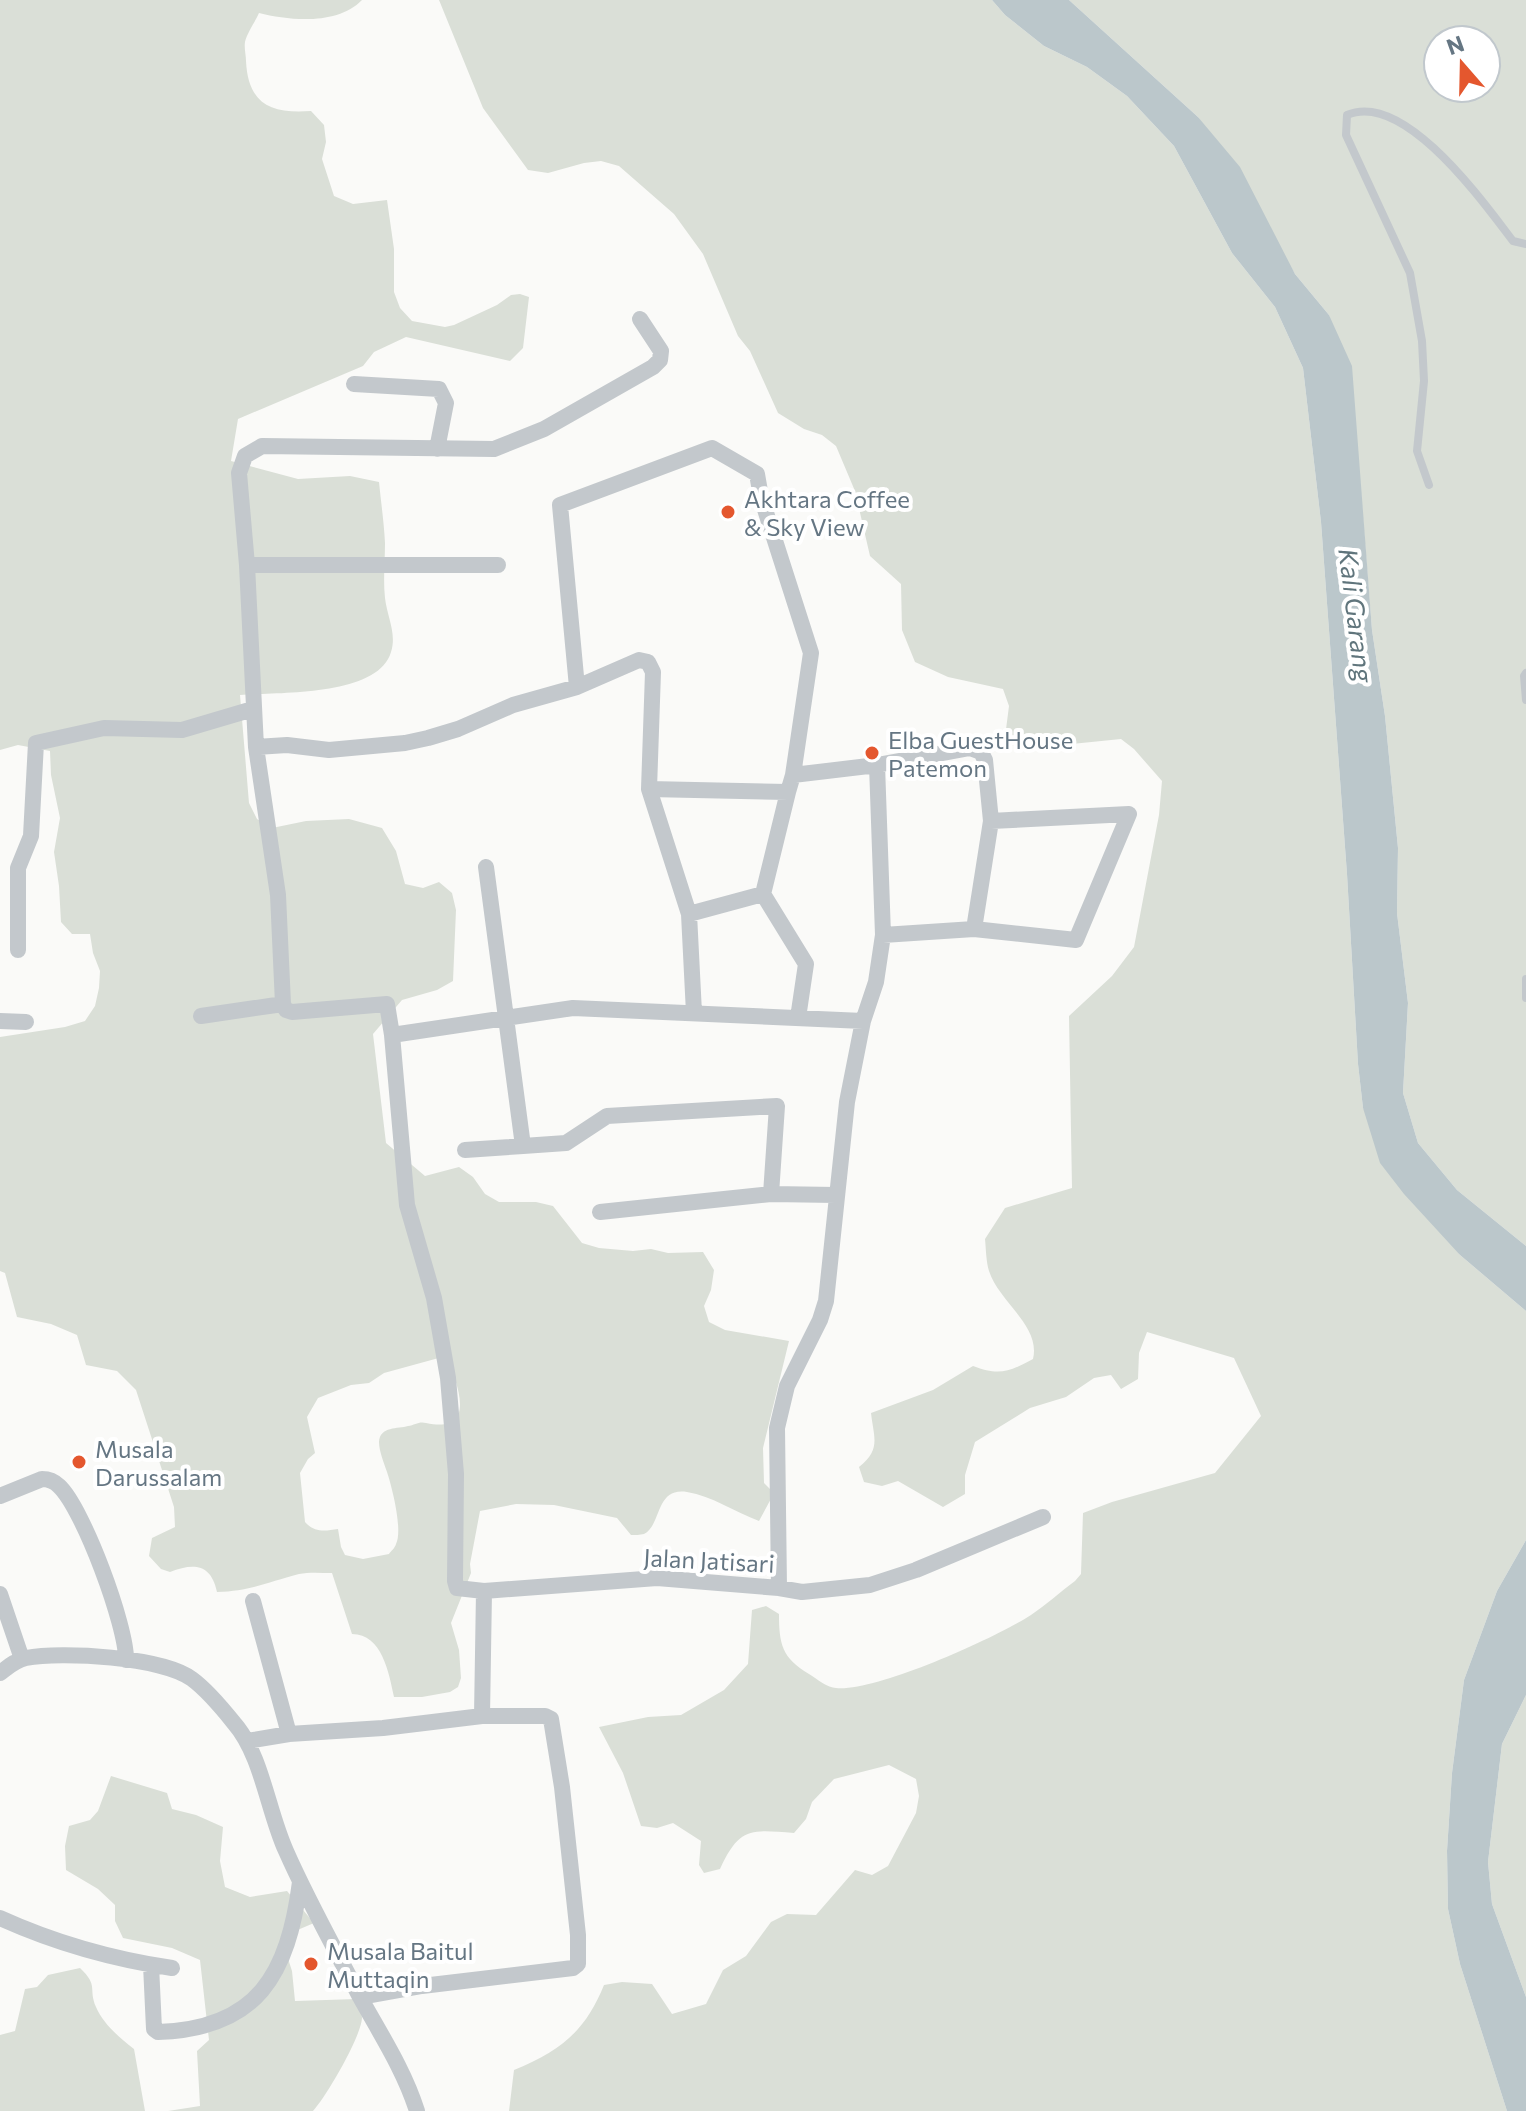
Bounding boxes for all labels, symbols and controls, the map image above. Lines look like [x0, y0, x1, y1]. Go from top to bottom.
north arrow [1422, 24, 1502, 104]
text: N [1443, 29, 1467, 60]
place label: Akhtara Coffee & Sky View [744, 484, 910, 541]
marker: Akhtara Coffee & Sky View [719, 503, 737, 521]
water label: Kali Garang [1333, 546, 1381, 685]
place label: Elba GuestHouse Patemon [888, 725, 1073, 782]
marker: Elba GuestHouse Patemon [863, 744, 881, 762]
place label: Musala Darussalam [95, 1434, 222, 1491]
marker: Musala Darussalam [70, 1453, 88, 1471]
street label: Jalan Jatisari [643, 1542, 775, 1578]
place label: Musala Baitul Muttaqin [327, 1936, 474, 1993]
marker: Musala Baitul Muttaqin [302, 1955, 320, 1973]

